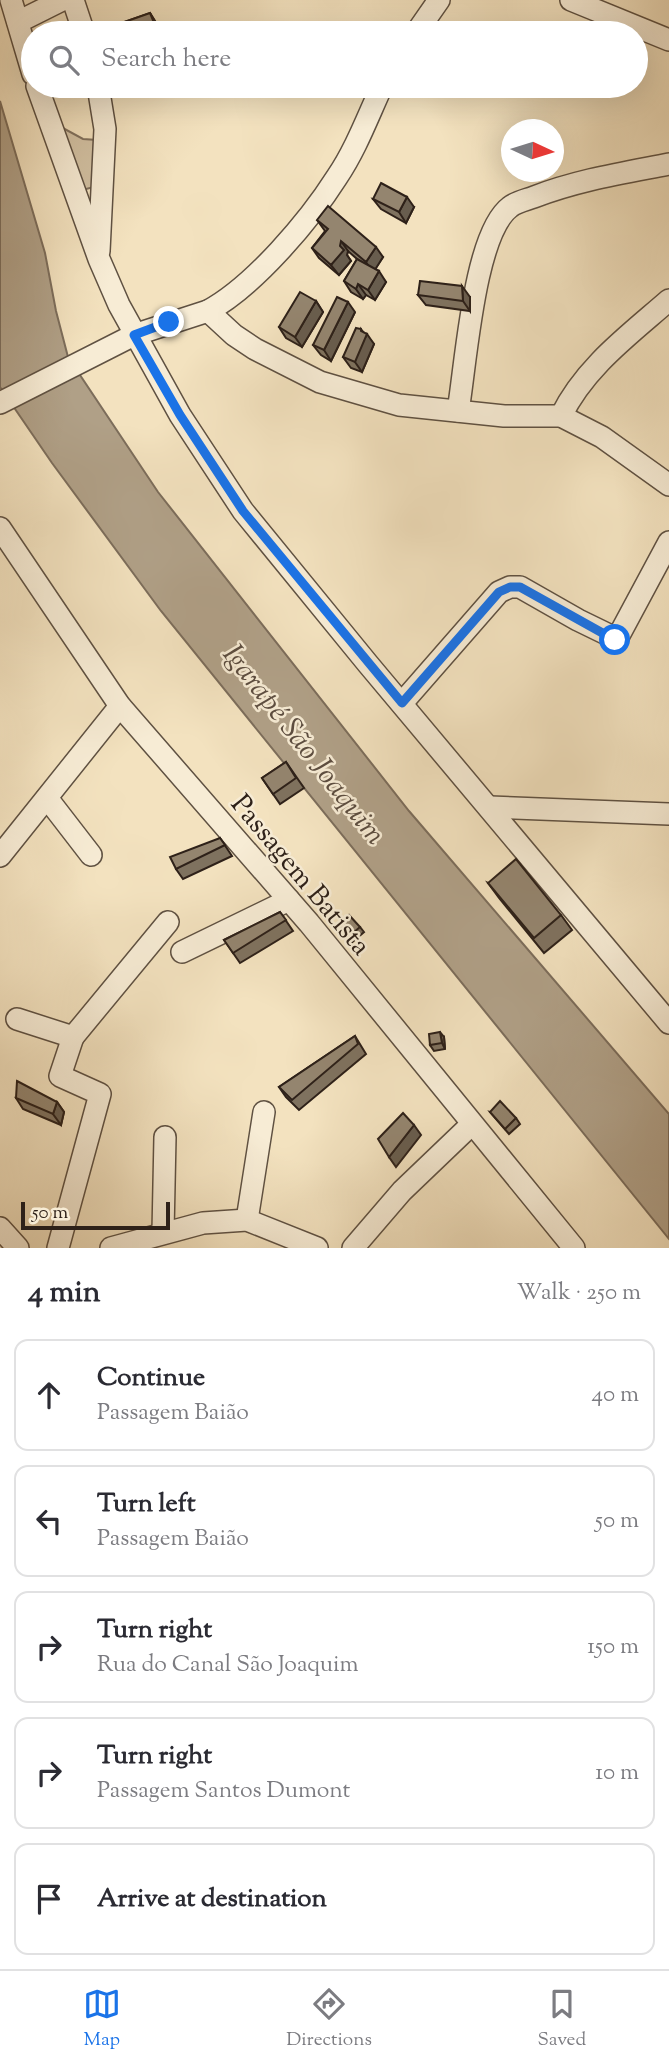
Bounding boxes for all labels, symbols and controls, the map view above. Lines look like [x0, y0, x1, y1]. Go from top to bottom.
search box [21, 21, 648, 98]
icon: search [45, 41, 83, 79]
text: Search here [101, 41, 231, 78]
north arrow [501, 119, 564, 182]
route end [153, 306, 184, 337]
route start [599, 624, 630, 655]
water label: Igarapé São Joaquim [211, 636, 395, 855]
street label: Passagem Batista [220, 787, 379, 965]
scale bar [21, 1199, 170, 1231]
text: 50 m [32, 1200, 68, 1227]
text: 4 min [28, 1272, 101, 1315]
text: Walk · 250 m [517, 1277, 641, 1310]
text: Continue [97, 1360, 205, 1397]
icon: ahead [30, 1376, 68, 1414]
text: 40 m [592, 1379, 639, 1412]
text: Passagem Baião [97, 1397, 249, 1430]
text: Turn left [97, 1486, 196, 1523]
icon: left [30, 1502, 68, 1540]
text: 50 m [595, 1505, 639, 1538]
text: Passagem Baião [97, 1523, 249, 1556]
text: Turn right [97, 1612, 212, 1649]
icon: right [30, 1628, 68, 1666]
text: 150 m [587, 1631, 639, 1664]
text: Rua do Canal São Joaquim [97, 1649, 359, 1682]
text: Turn right [97, 1738, 212, 1775]
icon: right [30, 1754, 68, 1792]
text: 10 m [595, 1757, 639, 1790]
text: Passagem Santos Dumont [97, 1775, 350, 1808]
icon: arrive [30, 1880, 68, 1918]
text: Arrive at destination [97, 1881, 327, 1918]
tab: Map [83, 1985, 121, 2054]
tab: Directions [286, 1985, 372, 2054]
tab: Saved [537, 1985, 586, 2054]

